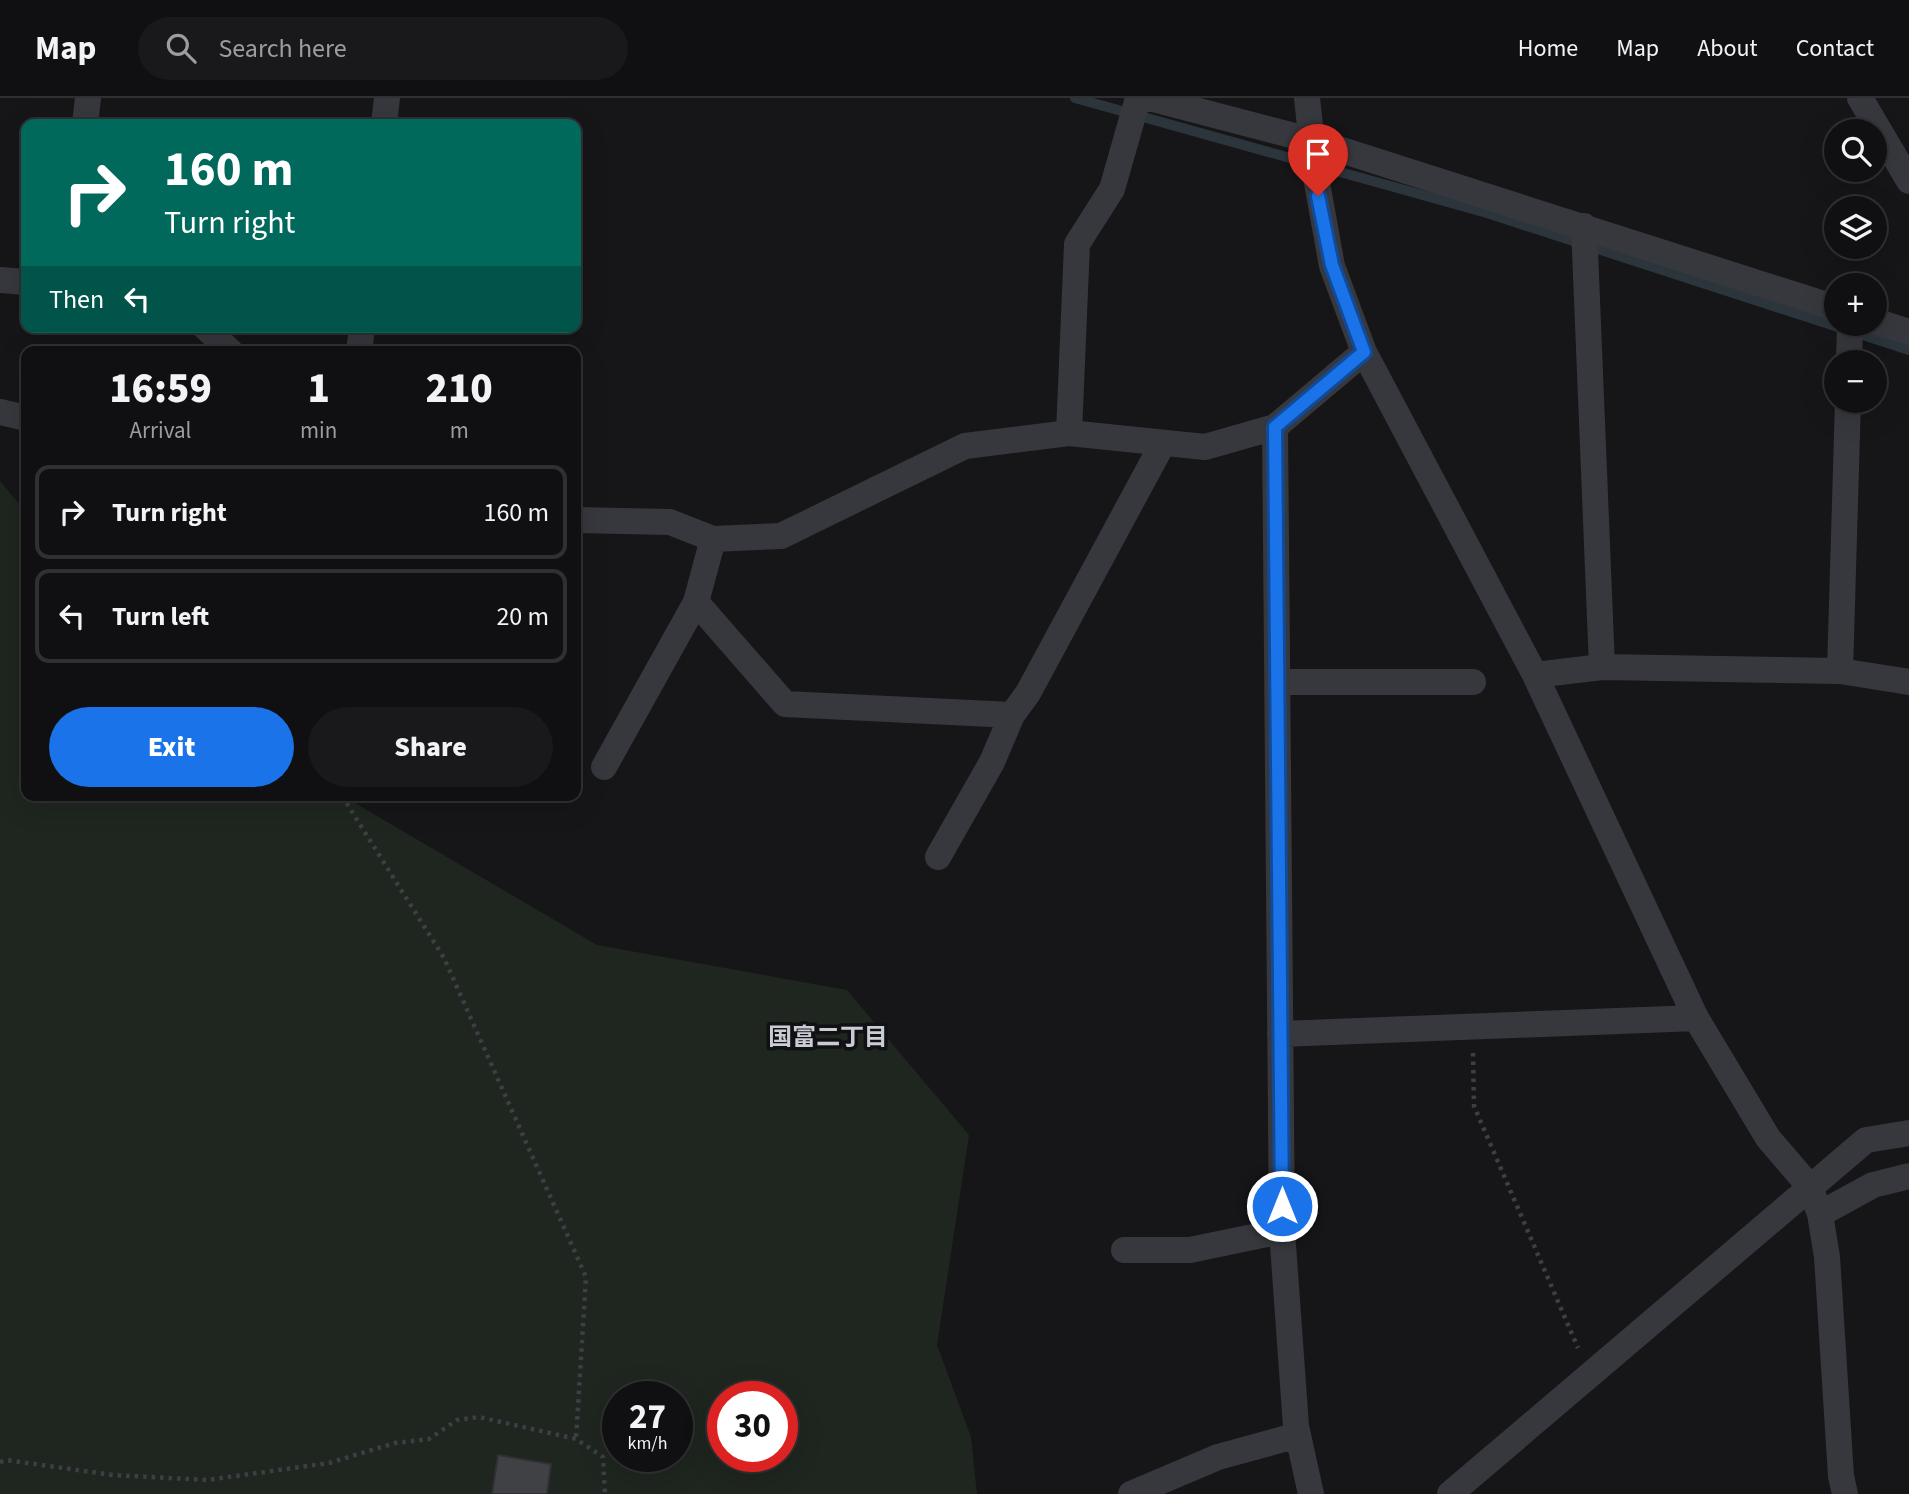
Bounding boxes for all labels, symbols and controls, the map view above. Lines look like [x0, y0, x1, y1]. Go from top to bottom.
search box [138, 17, 628, 80]
text: Map [35, 25, 96, 72]
icon: search [162, 29, 200, 67]
text: Search here [218, 30, 347, 67]
text: Home [1518, 31, 1578, 66]
text: Map [1616, 31, 1659, 66]
text: About [1697, 31, 1758, 66]
text: Contact [1796, 31, 1874, 66]
map controls [1824, 119, 1887, 413]
button: search [1824, 119, 1887, 182]
pin [1288, 124, 1348, 196]
text: 160 m [164, 135, 293, 205]
icon: arrive [1299, 135, 1337, 173]
icon: right [49, 147, 140, 238]
button: layers [1824, 196, 1887, 259]
text: Turn right [164, 200, 295, 246]
button: + [1824, 273, 1887, 336]
icon: left [118, 280, 156, 318]
text: Then [49, 281, 104, 318]
button: − [1824, 350, 1887, 413]
text: 16:59 [109, 359, 212, 419]
text: 1 [307, 359, 330, 419]
text: 210 [426, 359, 493, 419]
text: Arrival [130, 414, 191, 447]
text: min [300, 414, 337, 447]
text: m [450, 414, 469, 447]
icon: right [53, 493, 91, 531]
text: Turn right [112, 494, 227, 531]
text: 160 m [483, 494, 549, 531]
icon: left [53, 597, 91, 635]
text: Turn left [112, 598, 209, 635]
text: 20 m [496, 598, 549, 635]
button: Exit [49, 707, 294, 787]
button: Share [308, 707, 553, 787]
district label: 国富二丁目 [768, 1020, 888, 1055]
position arrow [1245, 1169, 1319, 1243]
speed limit sign: 30 [707, 1381, 798, 1472]
text: 27 [629, 1392, 666, 1442]
text: km/h [628, 1431, 667, 1456]

